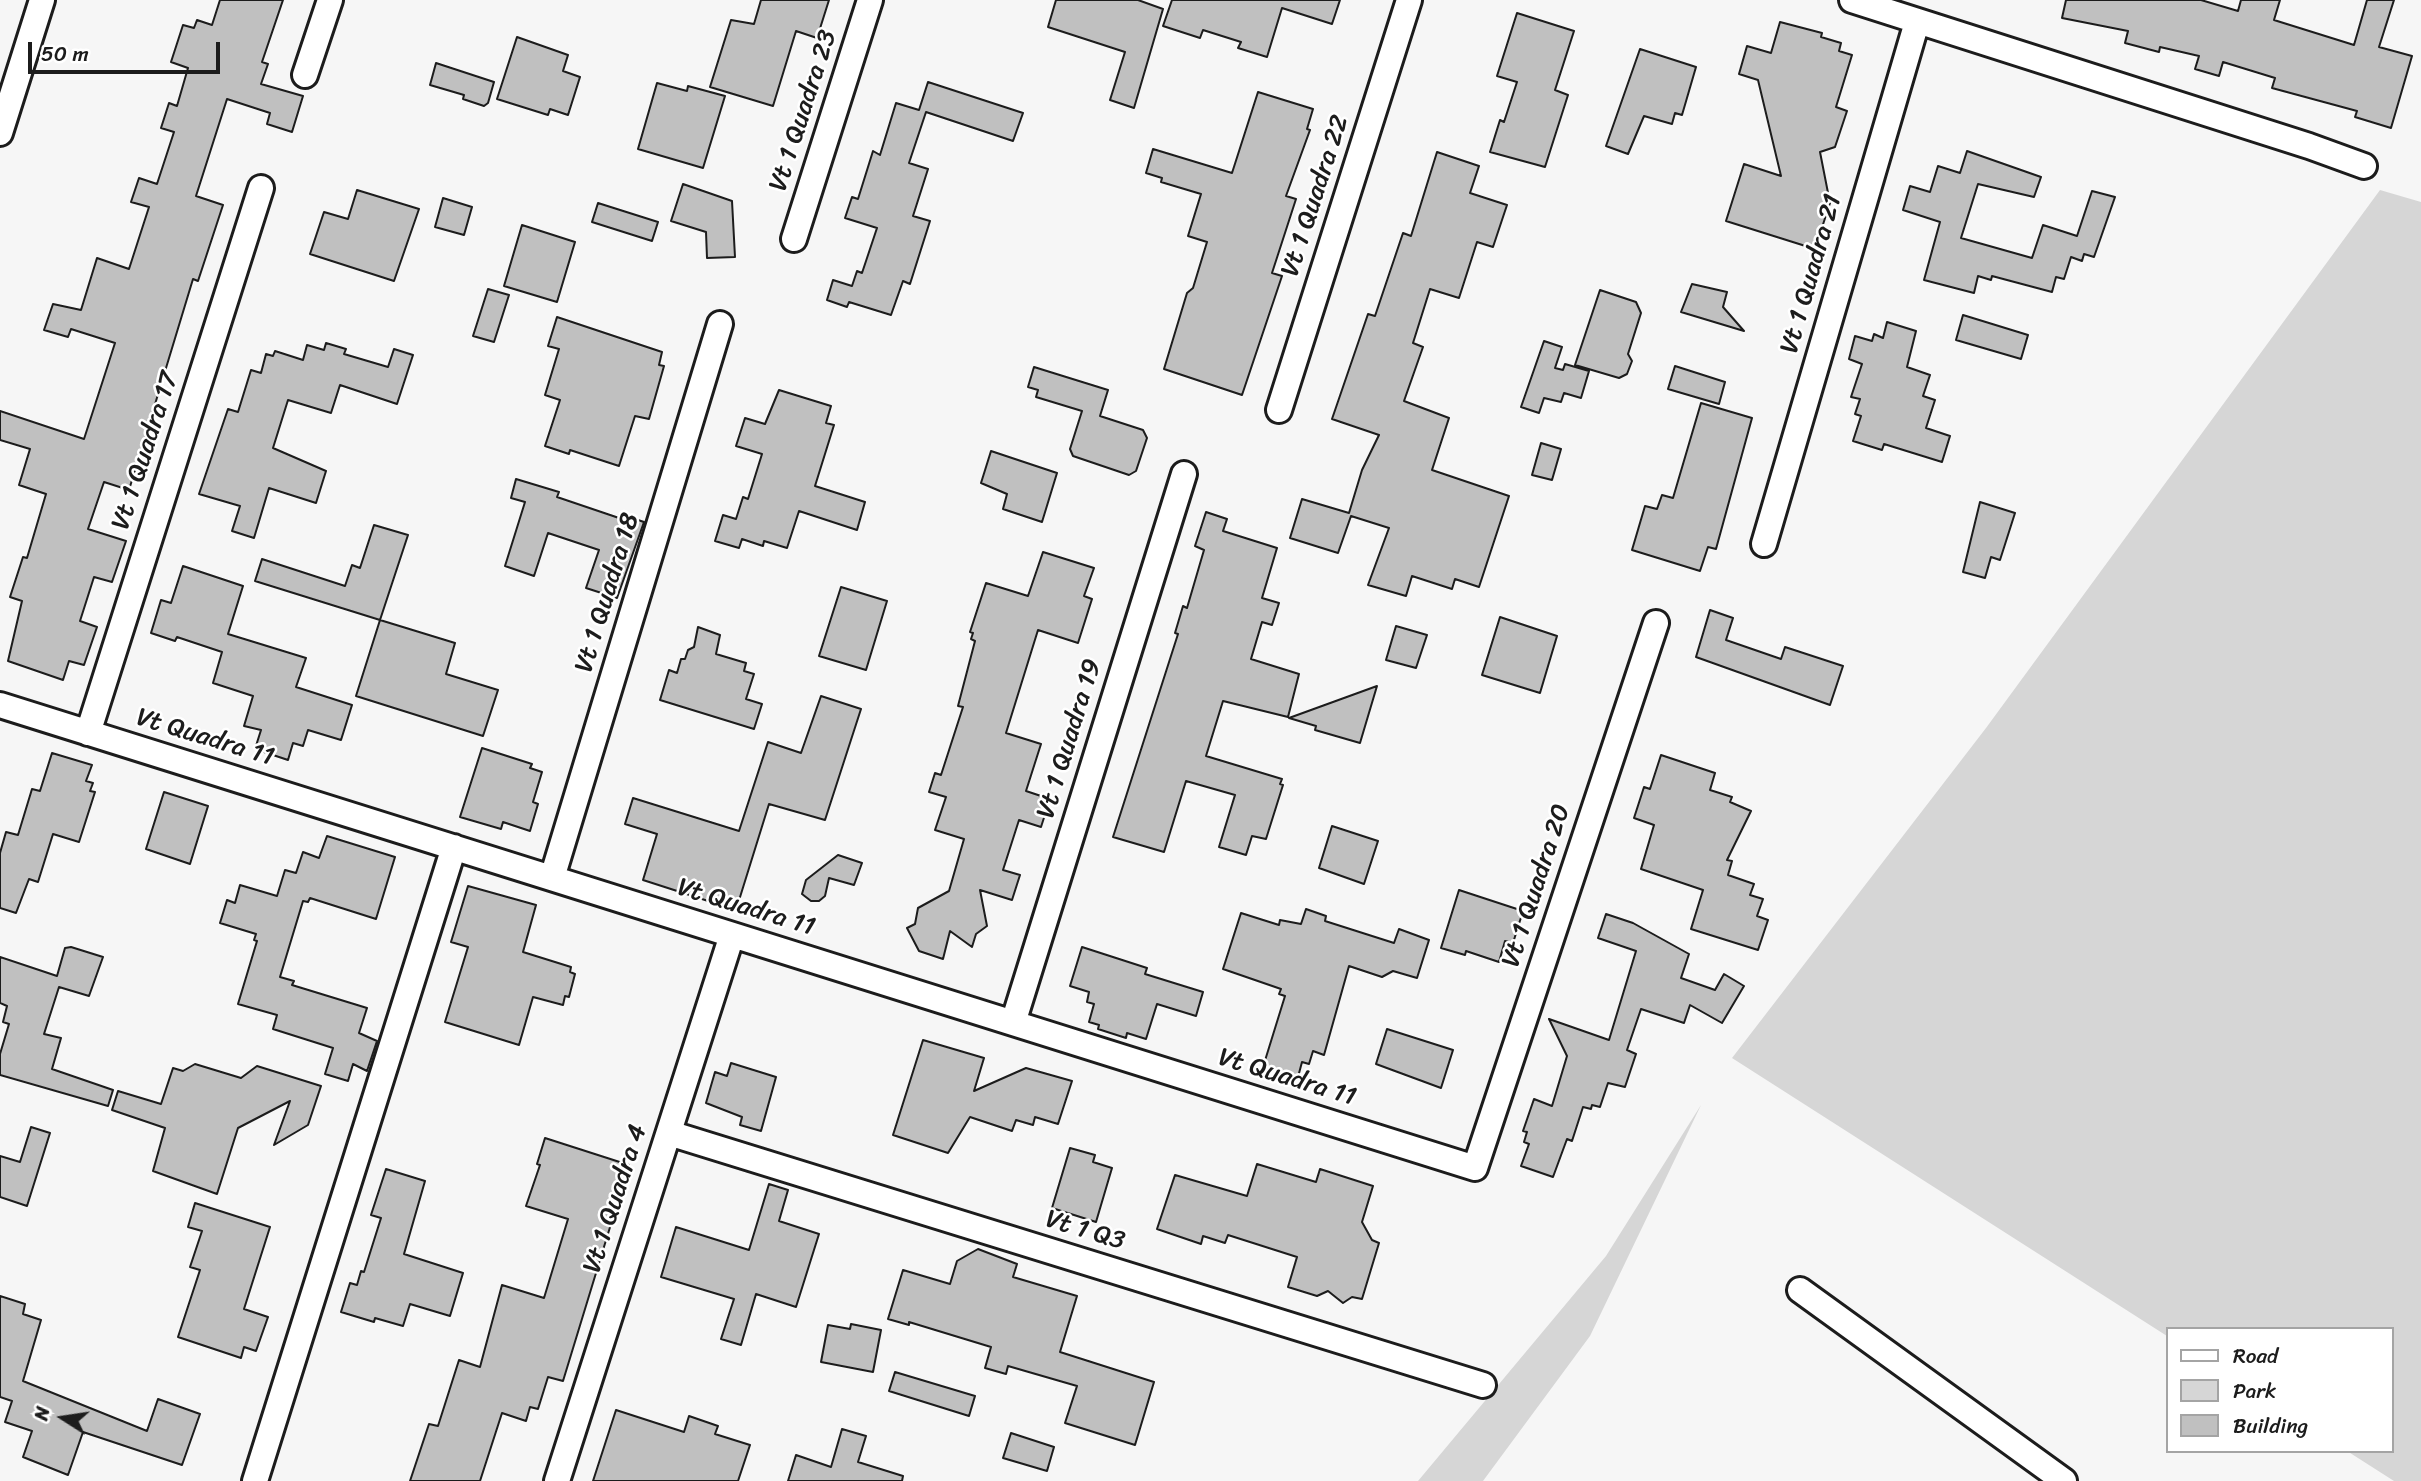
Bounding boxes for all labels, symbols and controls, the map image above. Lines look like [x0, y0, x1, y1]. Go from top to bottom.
street label: Vt 1 Quadra 23 [763, 27, 845, 195]
scale bar [32, 28, 224, 72]
text: 50 m [41, 35, 89, 73]
street label: Vt 1 Quadra 22 [1275, 111, 1357, 281]
street label: Vt 1 Quadra 21 [1774, 191, 1850, 357]
street label: Vt 1 Quadra 17 [106, 368, 186, 534]
street label: Vt 1 Quadra 18 [569, 510, 647, 676]
street label: Vt 1 Quadra 19 [1031, 656, 1109, 822]
street label: Vt Quadra 11 [132, 702, 278, 774]
street label: Vt 1 Quadra 20 [1496, 801, 1578, 971]
street label: Vt Quadra 11 [673, 872, 819, 944]
street label: Vt Quadra 11 [1214, 1042, 1360, 1114]
street label: Vt 1 Quadra 4 [577, 1121, 655, 1277]
street label: Vt 1 Q3 [1042, 1204, 1128, 1258]
legend [2166, 1327, 2393, 1453]
text: Road [2233, 1337, 2278, 1375]
text: Park [2233, 1372, 2276, 1410]
north arrow [28, 1383, 98, 1453]
text: N [24, 1404, 59, 1423]
text: Building [2233, 1407, 2308, 1445]

